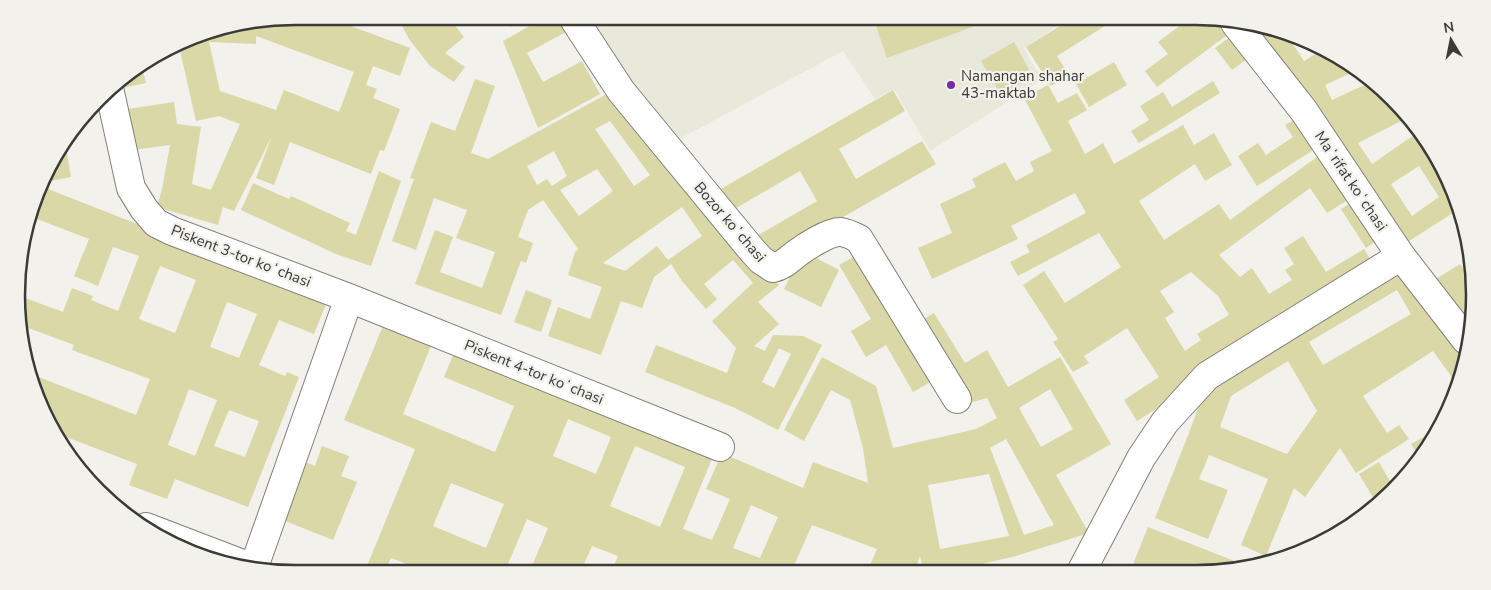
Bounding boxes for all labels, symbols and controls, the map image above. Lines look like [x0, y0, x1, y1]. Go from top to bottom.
north arrow [1426, 15, 1476, 65]
text: N [1442, 17, 1456, 38]
place label: Namangan shahar 43-maktab [961, 66, 1085, 103]
marker: Namangan shahar 43-maktab [945, 79, 957, 91]
street label: Maʻrifat koʻchasi [1310, 127, 1392, 235]
street label: Bozor koʻchasi [690, 178, 770, 266]
street label: Piskent 3-tor koʻchasi [168, 220, 314, 292]
street label: Piskent 4-tor koʻchasi [461, 335, 607, 409]

